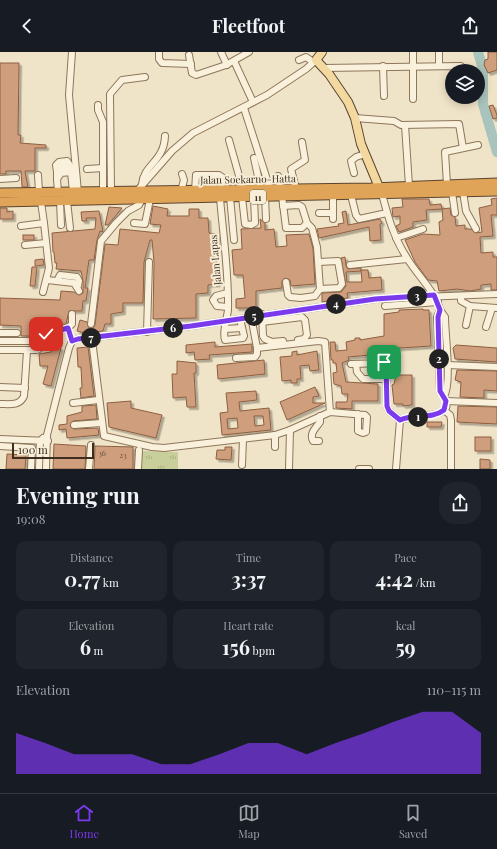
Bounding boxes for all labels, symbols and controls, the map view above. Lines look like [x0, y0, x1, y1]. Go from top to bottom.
text: Fleetfoot [212, 14, 285, 38]
icon: back [16, 15, 38, 37]
icon: share [459, 15, 481, 37]
map controls [445, 64, 485, 104]
button: layers [445, 64, 485, 104]
street label: Jalan Soekarno-Hatta [199, 171, 296, 187]
road number: 11 [250, 190, 266, 204]
street label: Jalan Lapas [206, 234, 224, 287]
pin: 3 [407, 286, 427, 306]
text: 3 [414, 288, 420, 303]
pin: 4 [326, 294, 346, 314]
text: 4 [333, 296, 339, 311]
pin: 5 [244, 306, 264, 326]
text: 5 [251, 308, 257, 323]
pin [29, 317, 63, 351]
pin: 6 [163, 318, 183, 338]
text: 6 [170, 320, 176, 335]
icon: check [35, 323, 57, 345]
pin: 7 [81, 328, 101, 348]
text: 7 [88, 330, 94, 345]
pin [367, 345, 401, 379]
pin: 2 [429, 349, 449, 369]
icon: arrive [373, 351, 395, 373]
text: 2 [436, 351, 442, 366]
pin: 1 [408, 407, 428, 427]
text: 1 [416, 409, 420, 424]
scale bar [12, 441, 94, 460]
text: 100 m [18, 442, 48, 457]
house number: 36 [98, 447, 106, 458]
house number: 23 [119, 449, 127, 460]
text: Evening run [16, 480, 140, 510]
button: share [439, 482, 481, 524]
text: 19:08 [16, 510, 45, 527]
text: Distance [70, 550, 113, 565]
text: Time [236, 550, 261, 565]
text: Pace [394, 550, 417, 565]
text: 0.77 [64, 565, 100, 592]
text: 3:37 [231, 565, 266, 592]
text: 4:42 [375, 565, 413, 592]
text: km [100, 575, 119, 590]
text: /km [413, 575, 436, 590]
text: Elevation [69, 618, 114, 633]
text: Heart rate [223, 618, 274, 633]
text: kcal [396, 618, 415, 633]
text: 6 [80, 633, 91, 660]
text: 156 [222, 633, 250, 660]
text: 59 [395, 633, 416, 660]
text: m [91, 643, 103, 658]
text: bpm [250, 643, 275, 658]
text: Elevation [16, 681, 70, 698]
text: 110–115 m [427, 681, 481, 698]
tab: Home [69, 802, 99, 841]
tab: Map [238, 802, 260, 841]
tab: Saved [399, 802, 427, 841]

